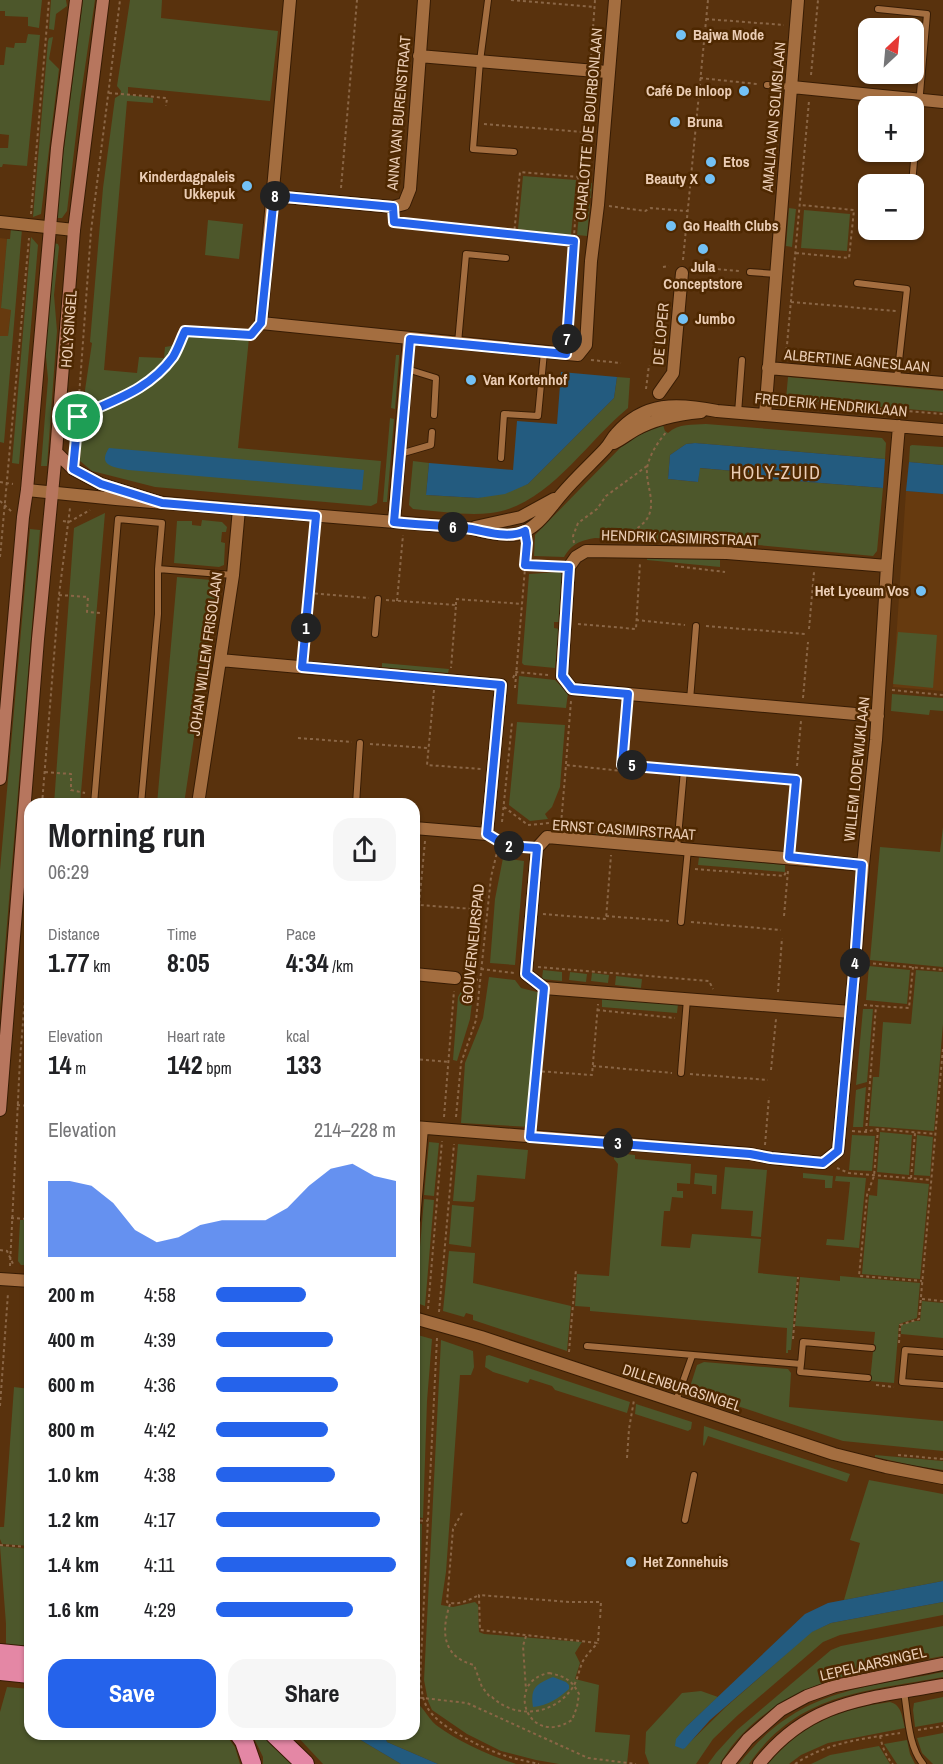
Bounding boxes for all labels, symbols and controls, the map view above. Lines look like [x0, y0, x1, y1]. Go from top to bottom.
north arrow [858, 18, 924, 84]
map controls [858, 18, 924, 240]
place label: Bajwa Mode [693, 24, 764, 45]
street label: CHARLOTTE DE BOURBONLAAN [570, 27, 607, 221]
marker: Bajwa Mode [674, 28, 688, 42]
street label: ANNA VAN BURENSTRAAT [381, 34, 416, 192]
street label: AMALIA VAN SOLMSLAAN [756, 41, 791, 194]
place label: Café De Inloop [646, 80, 732, 101]
marker: Café De Inloop [737, 84, 751, 98]
button: + [858, 96, 924, 162]
place label: Bruna [687, 111, 723, 132]
marker: Bruna [668, 115, 682, 129]
place label: Etos [723, 151, 750, 172]
marker: Etos [704, 155, 718, 169]
place label: Kinderdagpaleis Ukkepuk [139, 166, 235, 204]
place label: Beauty X [645, 168, 699, 189]
marker: Beauty X [703, 172, 717, 186]
button: − [858, 174, 924, 240]
marker: Kinderdagpaleis Ukkepuk [240, 179, 254, 193]
pin: 8 [260, 181, 290, 211]
text: 8 [271, 185, 279, 207]
place label: Go Health Clubs [683, 215, 779, 236]
marker: Go Health Clubs [664, 219, 678, 233]
marker: Jula Conceptstore [696, 242, 710, 256]
place label: Jula Conceptstore [663, 256, 743, 294]
street label: HOLYSINGEL [55, 289, 82, 368]
street label: DE LOPER [647, 302, 674, 366]
place label: Jumbo [695, 308, 735, 329]
marker: Jumbo [676, 312, 690, 326]
pin: 7 [552, 324, 582, 354]
text: 7 [563, 328, 571, 350]
street label: ALBERTINE AGNESLAAN [782, 344, 931, 377]
place label: Van Kortenhof [483, 369, 568, 390]
marker: Van Kortenhof [464, 373, 478, 387]
street label: FREDERIK HENDRIKLAAN [754, 387, 908, 422]
pin [52, 391, 103, 442]
icon: arrive [61, 400, 94, 433]
district label: HOLY-ZUID [731, 460, 821, 485]
pin: 6 [438, 512, 468, 542]
text: 6 [449, 516, 457, 538]
street label: HENDRIK CASIMIRSTRAAT [601, 524, 760, 551]
street label: JOHAN WILLEM FRISOLAAN [184, 571, 227, 737]
place label: Het Lyceum Vos [815, 580, 909, 601]
marker: Het Lyceum Vos [914, 584, 928, 598]
pin: 1 [291, 613, 321, 643]
text: 1 [302, 617, 310, 639]
street label: WILLEM LODEWIJKLAAN [838, 695, 875, 842]
pin: 5 [617, 750, 647, 780]
text: 5 [628, 754, 636, 776]
text: Morning run [48, 813, 206, 857]
street label: ERNST CASIMIRSTRAAT [552, 814, 697, 845]
button: share [333, 818, 396, 881]
pin: 2 [494, 831, 524, 861]
text: 2 [505, 835, 513, 857]
text: 06:29 [48, 858, 89, 885]
street label: GOUVERNEURSPAD [456, 883, 489, 1005]
text: Distance [48, 923, 100, 945]
text: Time [167, 923, 197, 945]
text: Pace [286, 923, 316, 945]
text: 1.77 [48, 945, 90, 980]
text: 8:05 [167, 945, 210, 980]
text: 4:34 [286, 945, 329, 980]
pin: 4 [840, 948, 870, 978]
text: 4 [851, 952, 859, 974]
text: km [90, 955, 111, 977]
text: /km [329, 955, 353, 977]
text: Elevation [48, 1025, 103, 1047]
text: Heart rate [167, 1025, 225, 1047]
text: kcal [286, 1025, 309, 1047]
text: 14 [48, 1047, 72, 1082]
text: 142 [167, 1047, 203, 1082]
text: 133 [286, 1047, 322, 1082]
text: m [72, 1057, 86, 1079]
text: bpm [203, 1057, 232, 1079]
text: Elevation [48, 1116, 116, 1143]
text: 214–228 m [314, 1116, 396, 1143]
pin: 3 [603, 1128, 633, 1158]
text: 3 [614, 1132, 622, 1154]
text: 200 m [48, 1281, 95, 1308]
text: 4:58 [144, 1281, 176, 1308]
text: 400 m [48, 1326, 95, 1353]
text: 4:39 [144, 1326, 176, 1353]
street label: DILLENBURGSINGEL [620, 1358, 744, 1417]
text: 600 m [48, 1371, 95, 1398]
text: 4:36 [144, 1371, 176, 1398]
text: 800 m [48, 1416, 95, 1443]
text: 4:42 [144, 1416, 176, 1443]
text: 1.0 km [48, 1461, 99, 1488]
text: 4:38 [144, 1461, 176, 1488]
text: 1.2 km [48, 1506, 99, 1533]
text: 4:17 [144, 1506, 176, 1533]
text: 1.4 km [48, 1551, 99, 1578]
text: 4:11 [144, 1551, 175, 1578]
place label: Het Zonnehuis [643, 1551, 729, 1572]
marker: Het Zonnehuis [624, 1555, 638, 1569]
text: 1.6 km [48, 1596, 99, 1623]
text: 4:29 [144, 1596, 176, 1623]
street label: LEPELAARSINGEL [818, 1641, 928, 1686]
button: Save [48, 1659, 216, 1728]
button: Share [228, 1659, 396, 1728]

